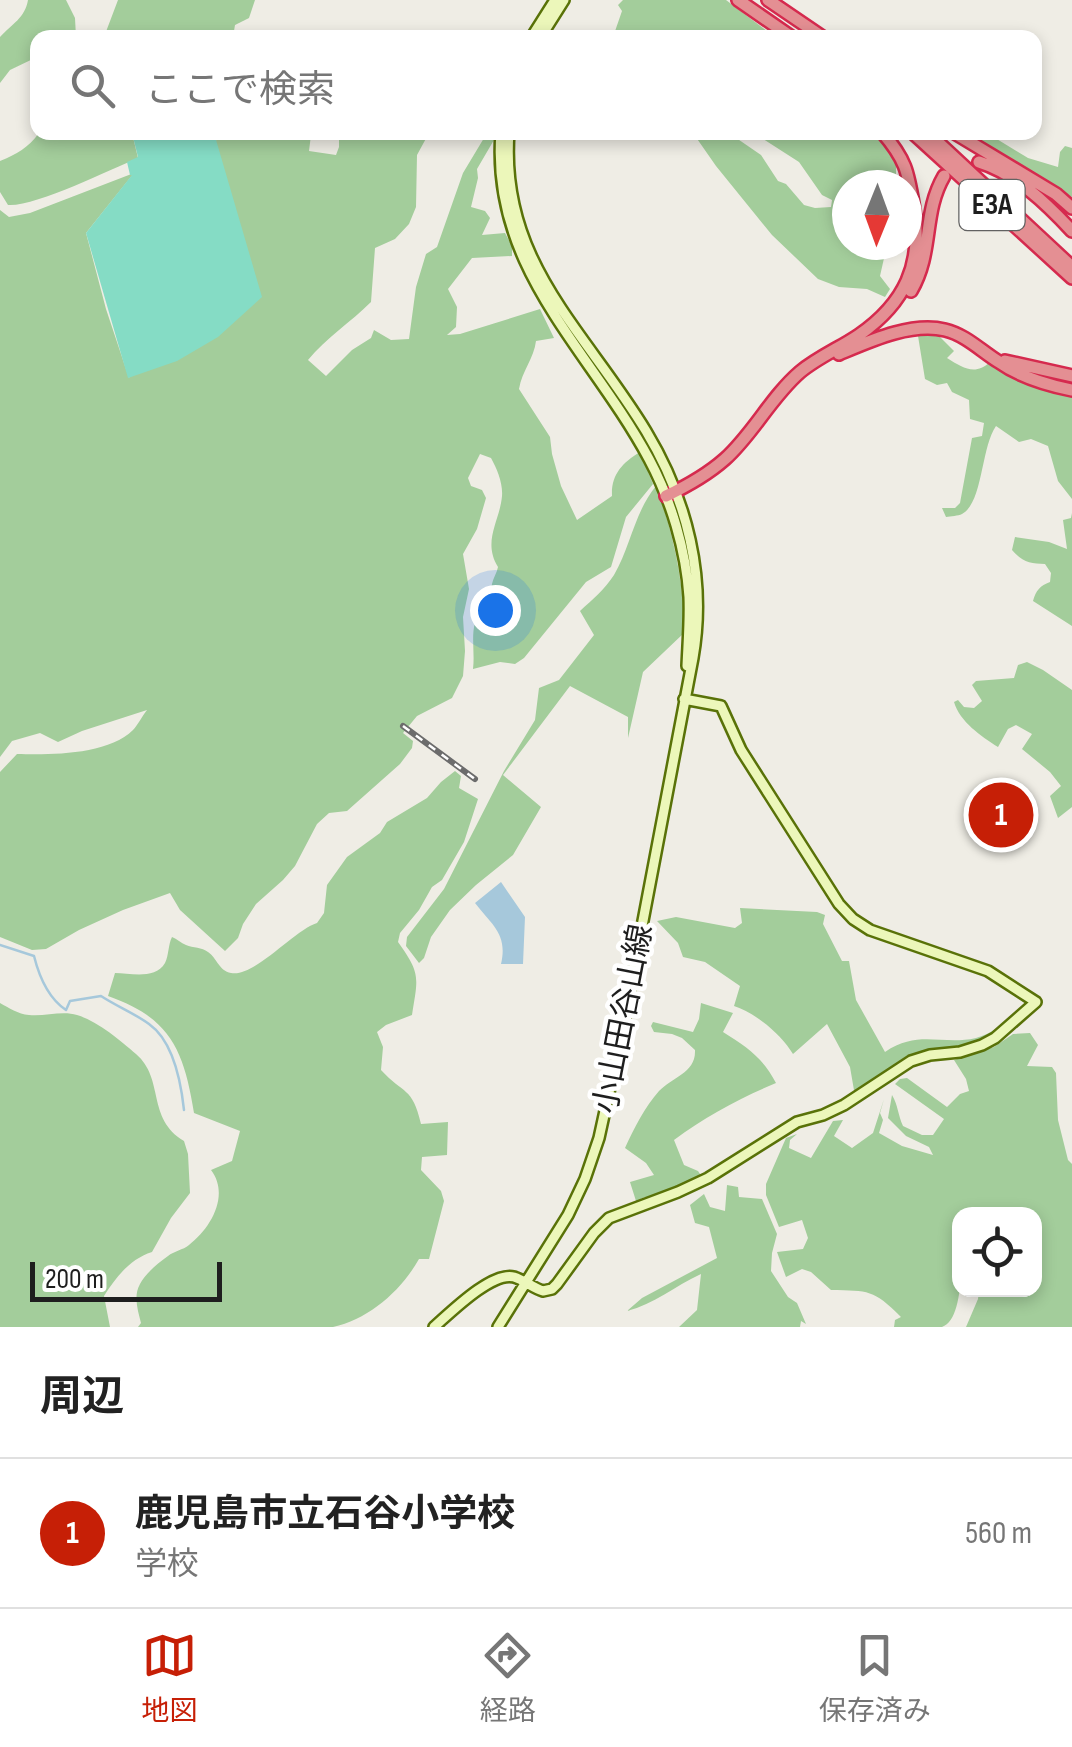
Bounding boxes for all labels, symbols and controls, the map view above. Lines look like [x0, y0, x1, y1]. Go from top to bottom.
search box [30, 30, 1042, 140]
icon: search [65, 58, 120, 113]
text: ここで検索 [145, 68, 335, 113]
north arrow [832, 170, 922, 260]
road number: E3A [960, 180, 1024, 230]
your location [470, 585, 521, 636]
pin: 1 [968, 778, 1034, 852]
street label: 小山田谷山線 [587, 921, 661, 1117]
map controls [952, 1207, 1042, 1297]
button: locate [952, 1207, 1042, 1297]
scale bar [30, 1257, 222, 1302]
text: 200 m [45, 1263, 104, 1296]
text: 周辺 [40, 1372, 124, 1423]
text: 鹿児島市立石谷小学校 [135, 1492, 515, 1537]
text: 1 [66, 1514, 79, 1553]
text: 560 m [965, 1514, 1032, 1553]
text: 学校 [135, 1545, 199, 1584]
tab: 地図 [141, 1628, 197, 1728]
tab: 経路 [480, 1628, 536, 1728]
tab: 保存済み [819, 1628, 931, 1728]

